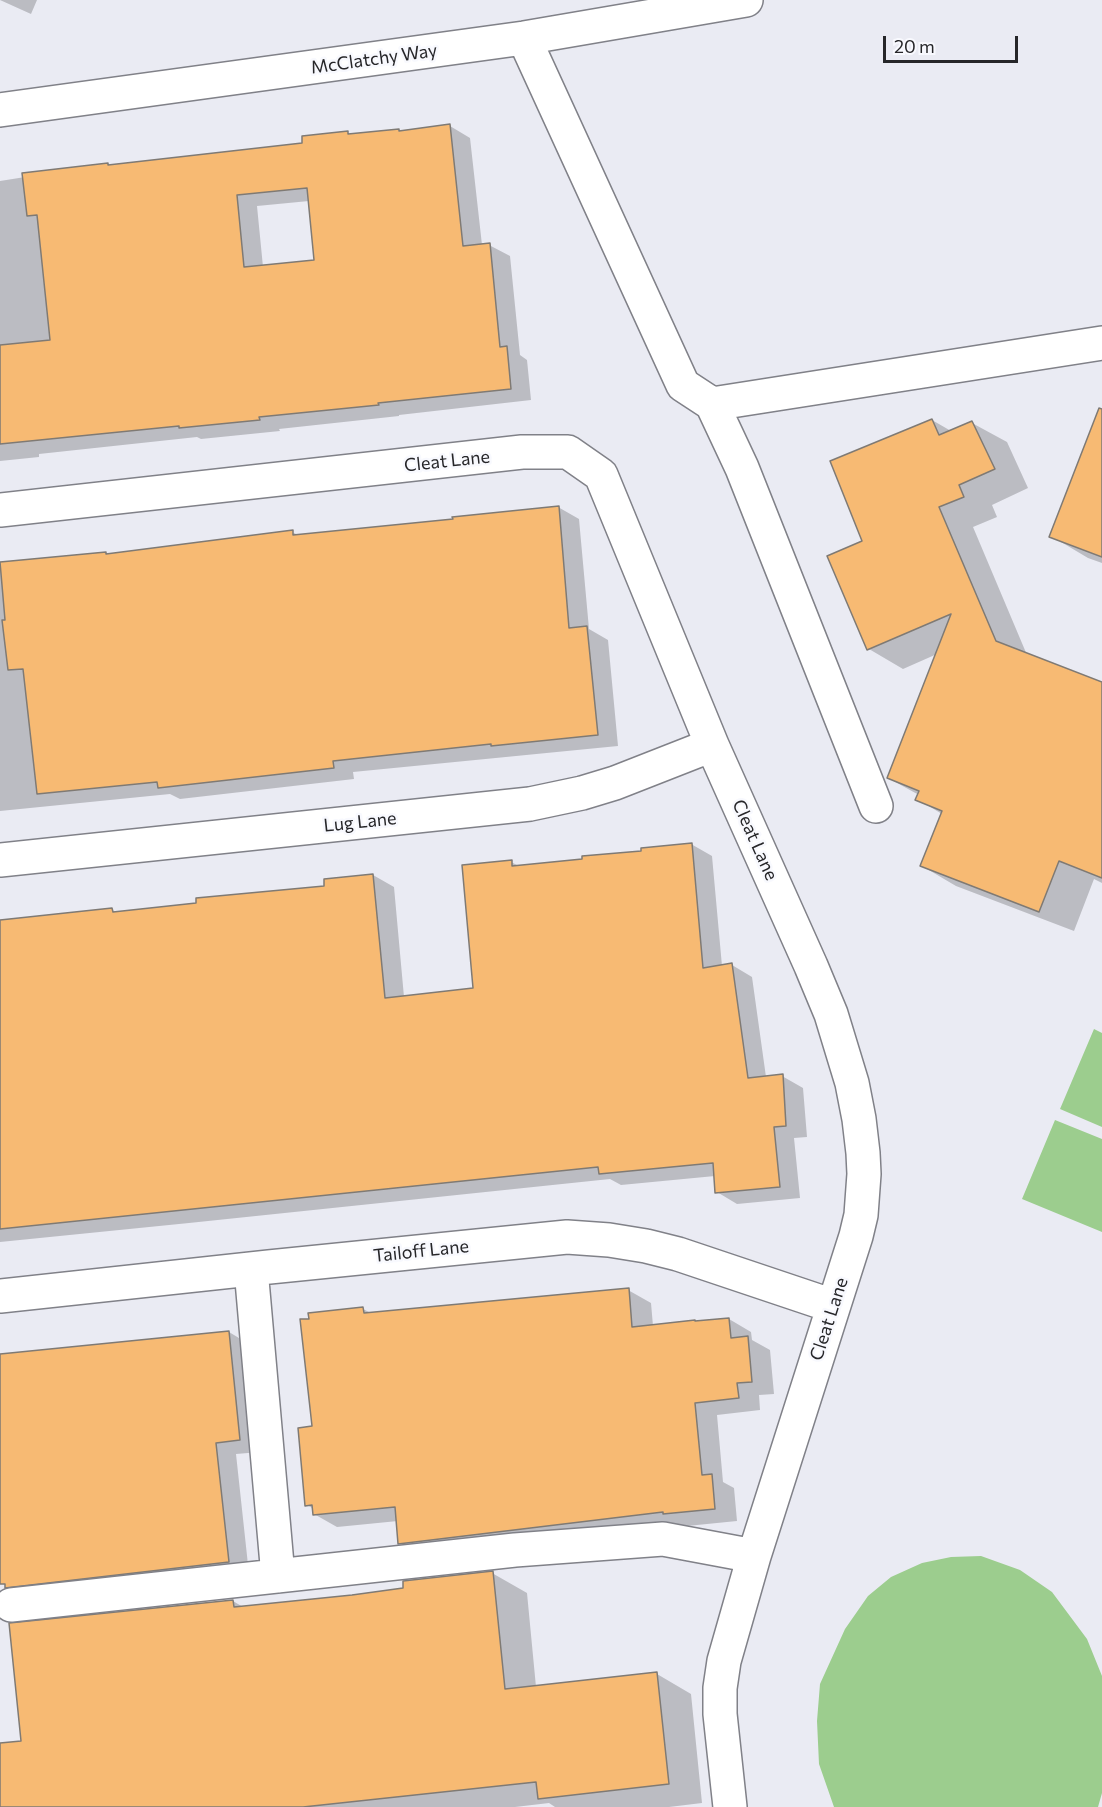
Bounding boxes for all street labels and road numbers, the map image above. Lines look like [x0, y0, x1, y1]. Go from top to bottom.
street label: McClatchy Way [309, 39, 439, 79]
street label: Cleat Lane [403, 446, 491, 476]
street label: Cleat Lane [728, 796, 782, 884]
street label: Lug Lane [323, 807, 397, 837]
street label: Tailoff Lane [372, 1235, 470, 1267]
street label: Cleat Lane [805, 1275, 853, 1363]

